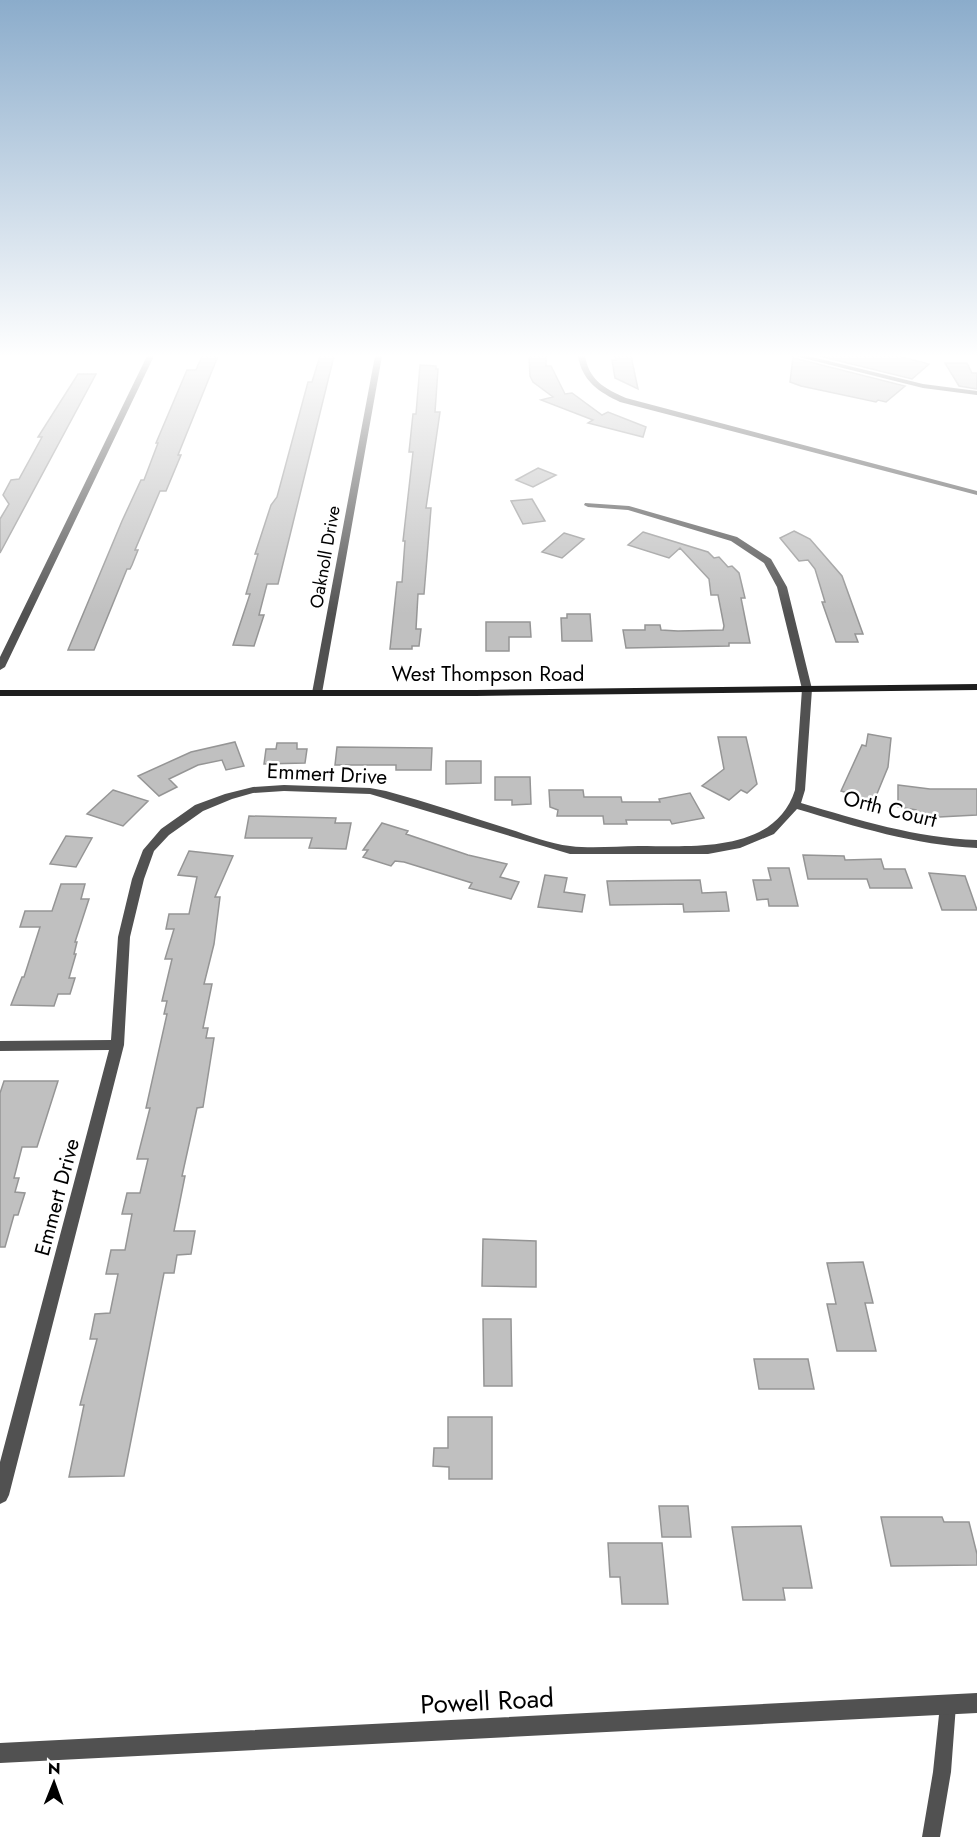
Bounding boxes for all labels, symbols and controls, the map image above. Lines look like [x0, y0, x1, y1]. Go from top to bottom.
street label: Oaknoll Drive [303, 504, 347, 610]
street label: West Thompson Road [392, 659, 584, 689]
street label: Emmert Drive [266, 756, 388, 792]
street label: Orth Court [840, 783, 940, 835]
street label: Emmert Drive [27, 1135, 87, 1259]
street label: Powell Road [419, 1679, 555, 1723]
north arrow [24, 1753, 84, 1813]
text: N [48, 1757, 61, 1780]

